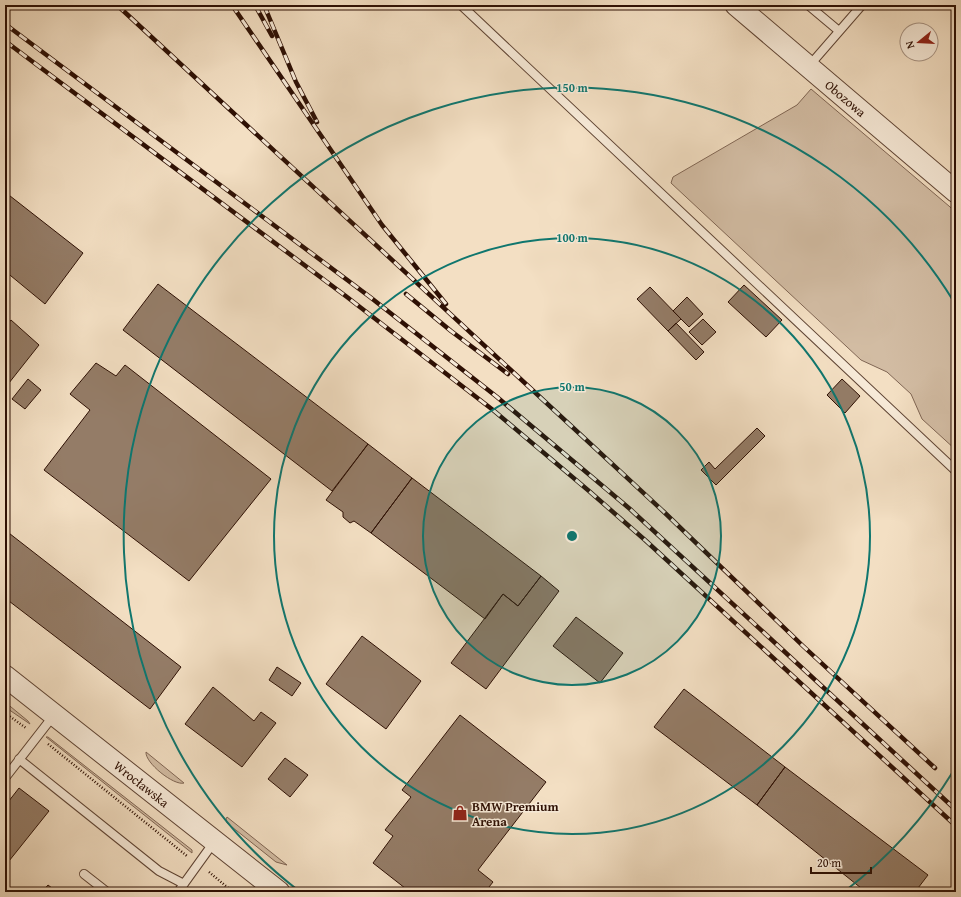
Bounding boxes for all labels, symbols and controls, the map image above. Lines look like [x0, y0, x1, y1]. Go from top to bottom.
north arrow [899, 22, 939, 62]
text: N [901, 39, 918, 51]
street label: Obozowa [821, 76, 871, 122]
text: 150 m [556, 79, 589, 96]
text: 100 m [556, 229, 589, 246]
text: 50 m [559, 378, 585, 395]
centre of rings [565, 529, 579, 543]
street label: Wrocławska [110, 756, 174, 812]
place label: BMW Premium Arena [472, 797, 559, 831]
shop icon: BMW Premium Arena [451, 804, 469, 822]
scale bar [811, 849, 871, 875]
text: 20 m [817, 854, 841, 871]

